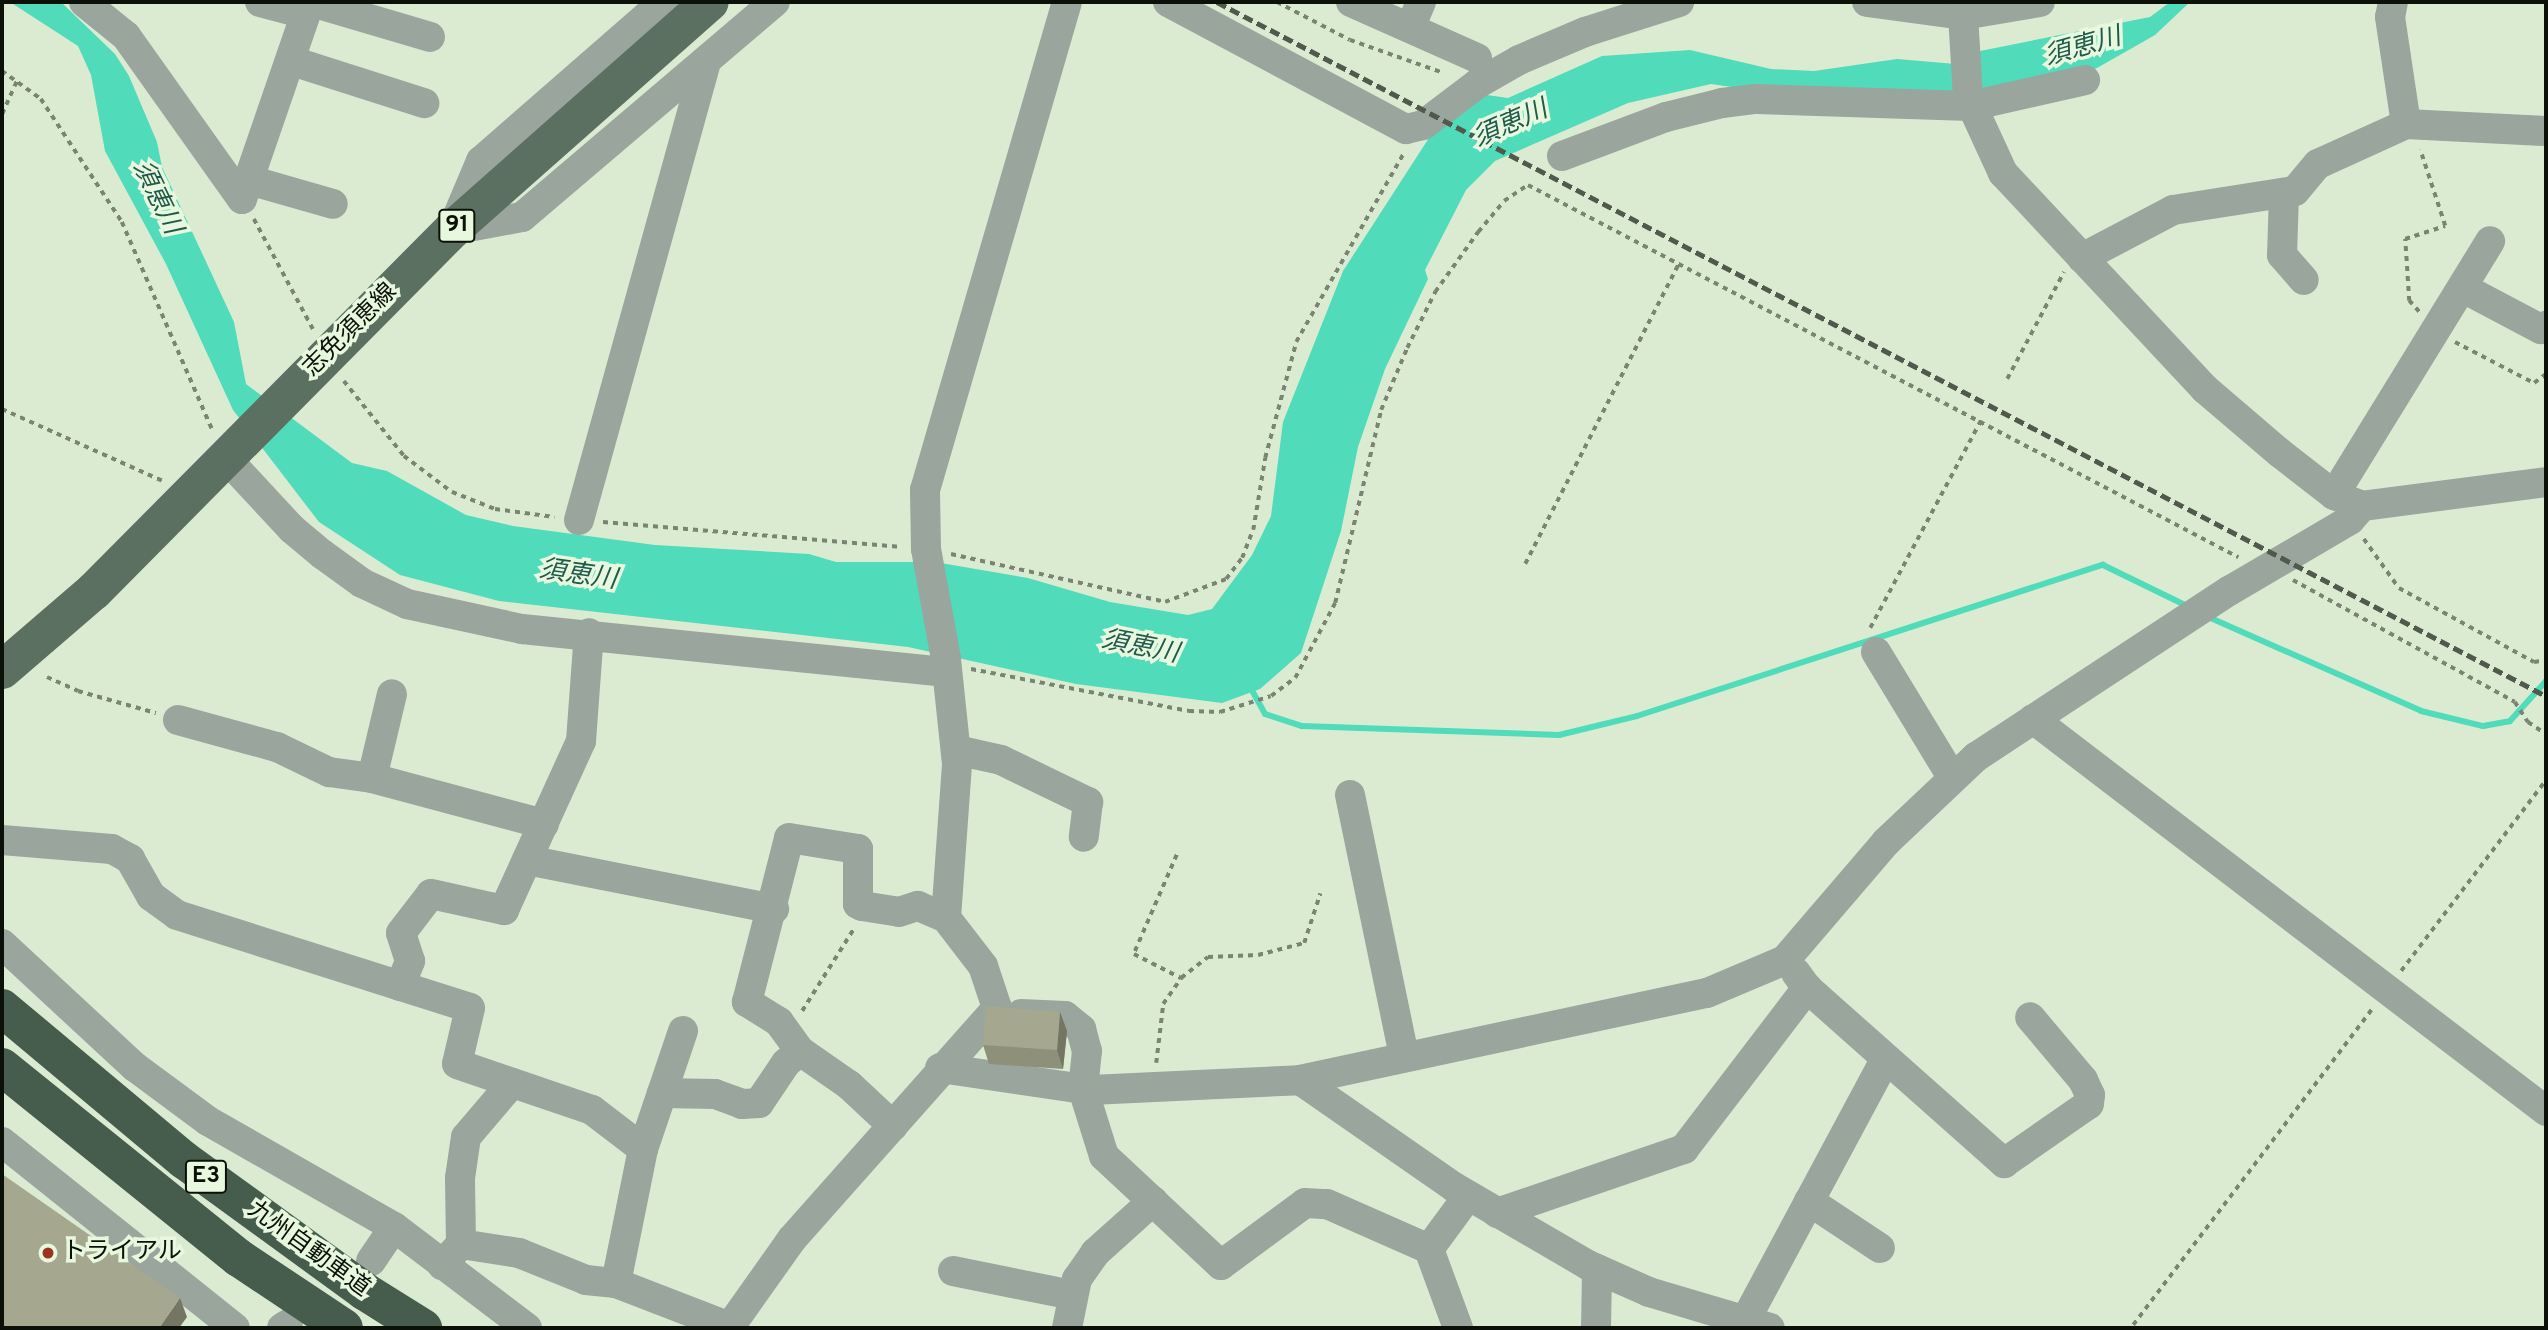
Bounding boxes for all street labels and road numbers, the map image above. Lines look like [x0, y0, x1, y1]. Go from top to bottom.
road number: 91 [438, 206, 476, 246]
street label: 志免須恵線 [298, 278, 404, 384]
road number: E3 [183, 1158, 229, 1196]
street label: 九州自動車道 [241, 1196, 375, 1304]

